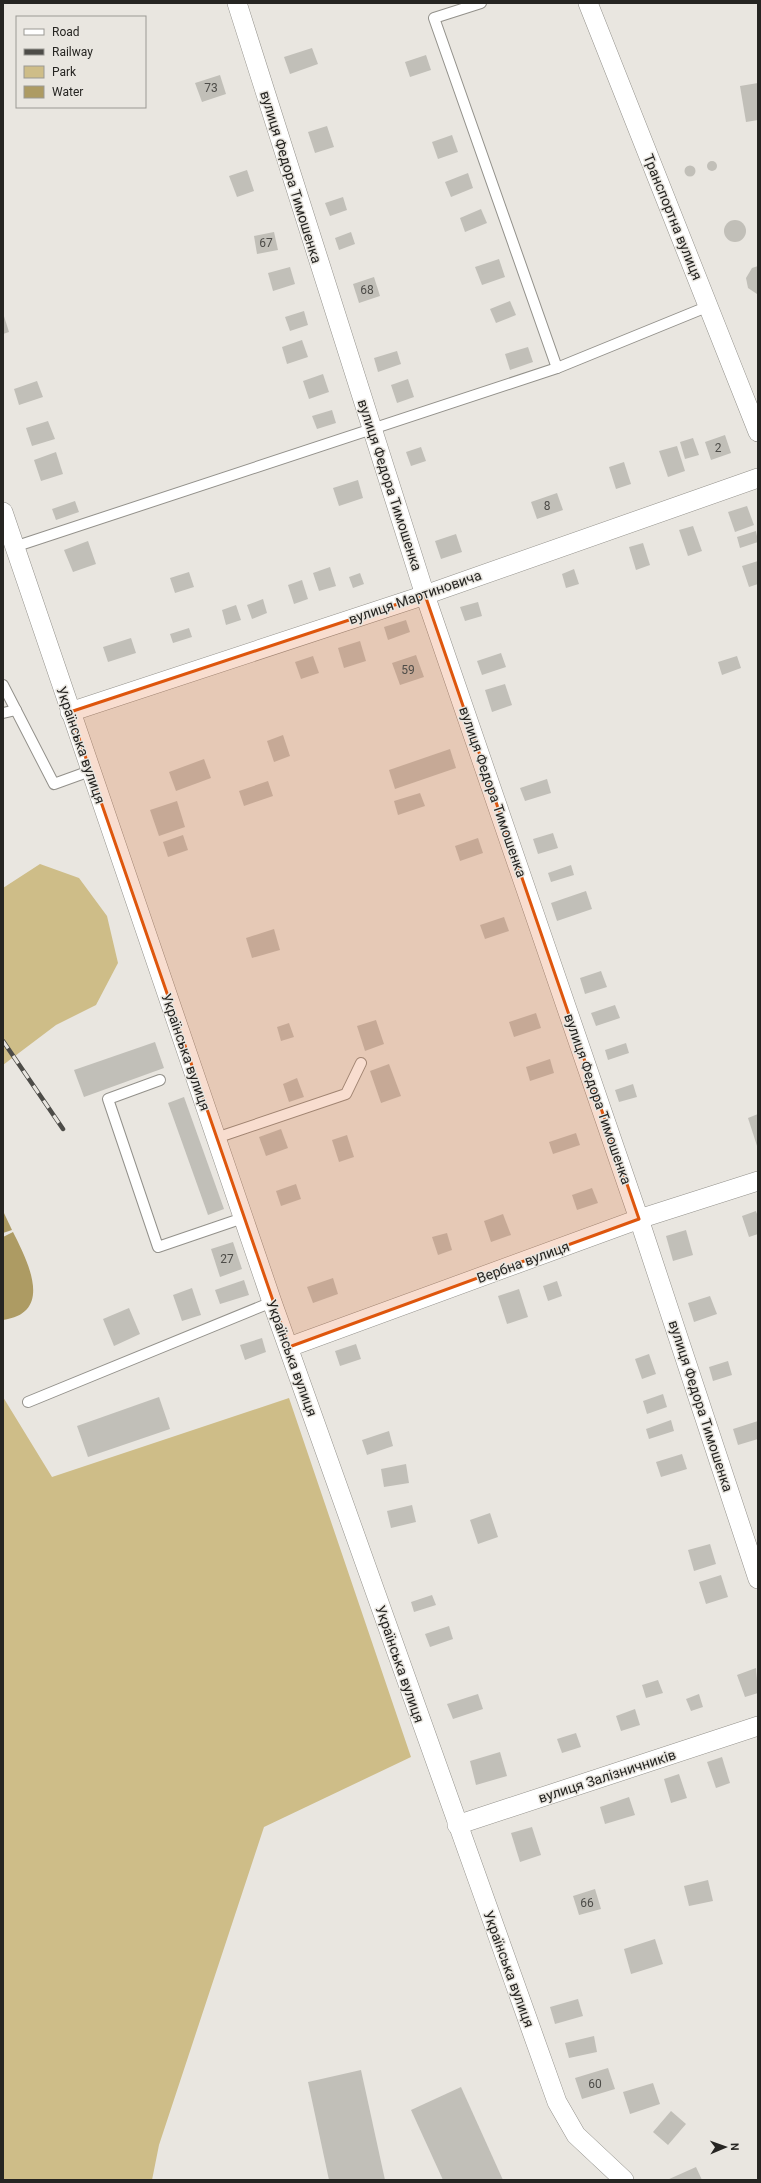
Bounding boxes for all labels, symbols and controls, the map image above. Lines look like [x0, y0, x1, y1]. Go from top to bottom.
legend [16, 16, 146, 108]
text: Road [52, 25, 80, 39]
text: Railway [52, 45, 93, 59]
text: Park [52, 65, 77, 79]
house number: 73 [204, 81, 218, 95]
text: Water [52, 85, 83, 99]
street label: вулиця Федора Тимошенка [257, 89, 325, 265]
street label: Транспортна вулиця [640, 152, 706, 282]
house number: 67 [259, 236, 273, 250]
house number: 68 [360, 283, 374, 297]
street label: вулиця Федора Тимошенка [355, 397, 425, 573]
house number: 2 [715, 441, 722, 455]
house number: 8 [544, 499, 551, 513]
street label: вулиця Мартиновича [347, 567, 483, 627]
house number: 59 [401, 663, 415, 677]
street label: Українська вулиця [53, 684, 109, 806]
street label: вулиця Федора Тимошенка [456, 705, 530, 879]
street label: Українська вулиця [158, 991, 214, 1113]
street label: вулиця Федора Тимошенка [561, 1012, 635, 1186]
street label: Вербна вулиця [475, 1238, 571, 1286]
house number: 27 [220, 1252, 234, 1266]
street label: Українська вулиця [263, 1298, 321, 1418]
street label: вулиця Федора Тимошенка [666, 1318, 736, 1494]
street label: Українська вулиця [372, 1603, 428, 1725]
street label: вулиця Залізничників [536, 1746, 678, 1806]
house number: 66 [580, 1896, 594, 1910]
street label: Українська вулиця [480, 1909, 538, 2029]
house number: 60 [588, 2077, 602, 2091]
north arrow [705, 2127, 745, 2167]
text: N [728, 2143, 741, 2151]

